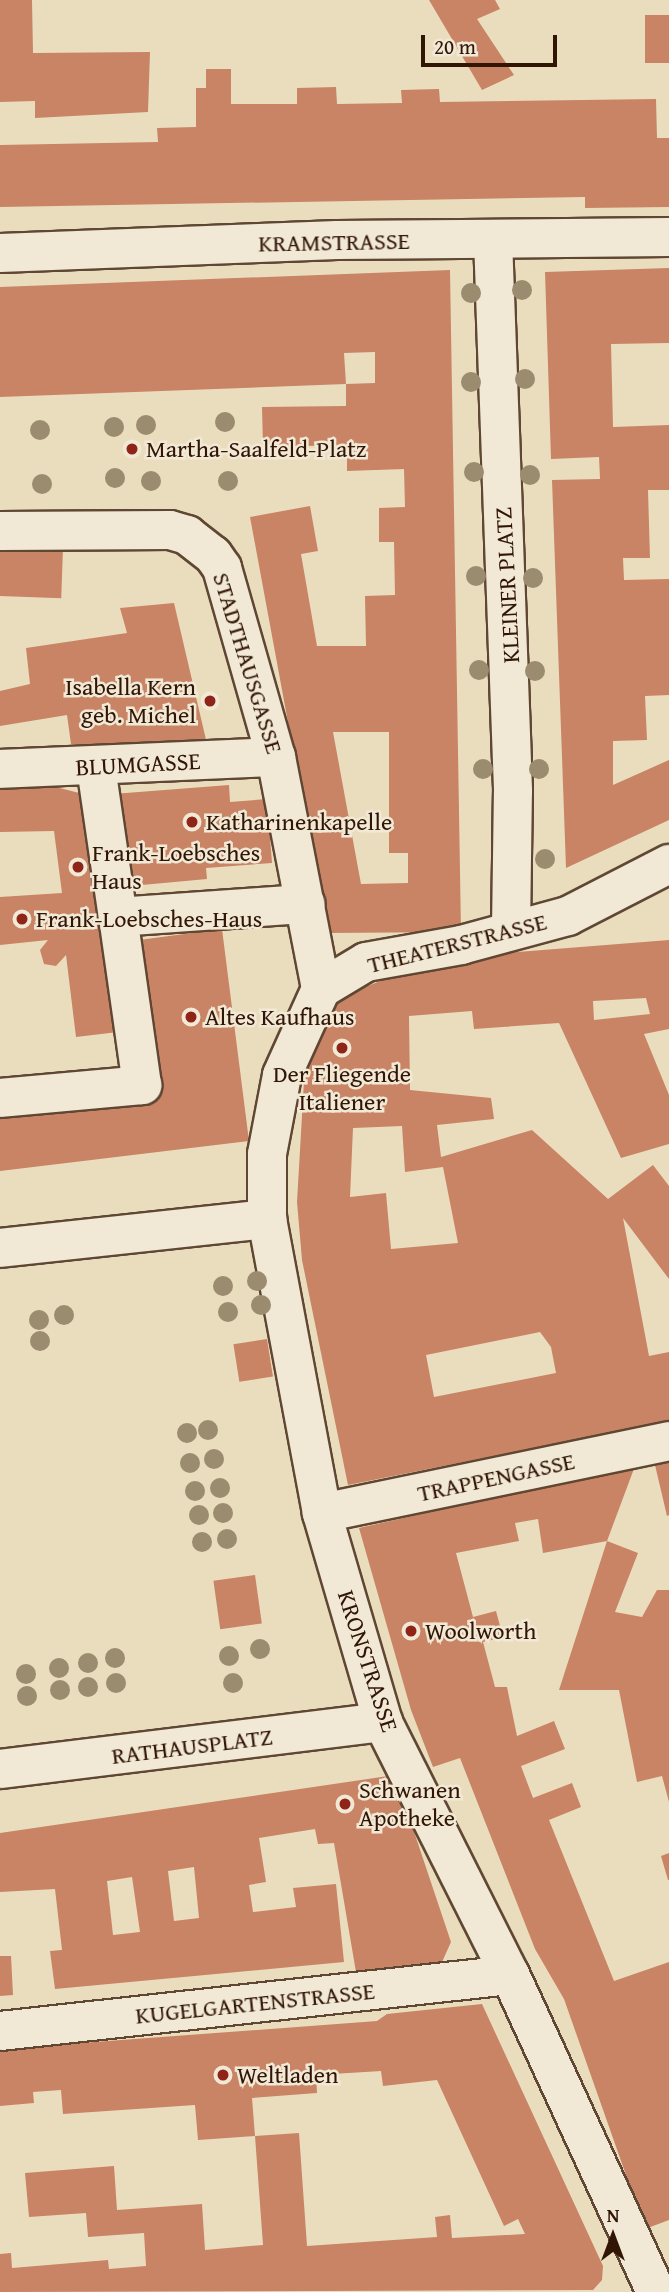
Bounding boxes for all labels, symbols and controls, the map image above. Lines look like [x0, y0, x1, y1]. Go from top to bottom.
scale bar [424, 21, 560, 65]
text: 20 m [434, 31, 476, 62]
street label: KRAMSTRASSE [258, 226, 410, 258]
place label: Martha-Saalfeld-Platz [146, 435, 366, 463]
marker: Martha-Saalfeld-Platz [124, 441, 140, 457]
street label: KLEINER PLATZ [489, 506, 525, 664]
street label: STADTHAUSGASSE [207, 569, 289, 757]
place label: Isabella Kern geb. Michel [65, 673, 196, 729]
marker: Isabella Kern geb. Michel [202, 693, 218, 709]
street label: BLUMGASSE [75, 746, 201, 782]
place label: Katharinenkapelle [206, 808, 392, 836]
marker: Katharinenkapelle [184, 814, 200, 830]
place label: Frank-Loebsches Haus [92, 839, 260, 895]
marker: Frank-Loebsches Haus [70, 859, 86, 875]
place label: Frank-Loebsches-Haus [36, 905, 262, 933]
street label: THEATERSTRASSE [365, 907, 549, 979]
marker: Frank-Loebsches-Haus [14, 911, 30, 927]
place label: Altes Kaufhaus [205, 1003, 354, 1031]
marker: Altes Kaufhaus [183, 1009, 199, 1025]
marker: Der Fliegende Italiener [334, 1040, 350, 1056]
place label: Der Fliegende Italiener [273, 1060, 411, 1116]
street label: TRAPPENGASSE [415, 1446, 577, 1508]
street label: KRONSTRASSE [332, 1586, 404, 1736]
place label: Woolworth [425, 1617, 536, 1645]
marker: Woolworth [403, 1623, 419, 1639]
street label: RATHAUSPLATZ [110, 1722, 274, 1770]
place label: Schwanen Apotheke [359, 1776, 461, 1832]
marker: Schwanen Apotheke [337, 1796, 353, 1812]
street label: KUGELGARTENSTRASSE [134, 1976, 376, 2030]
place label: Weltladen [237, 2061, 339, 2089]
marker: Weltladen [215, 2067, 231, 2083]
north arrow [578, 2201, 648, 2271]
text: N [607, 2201, 619, 2229]

